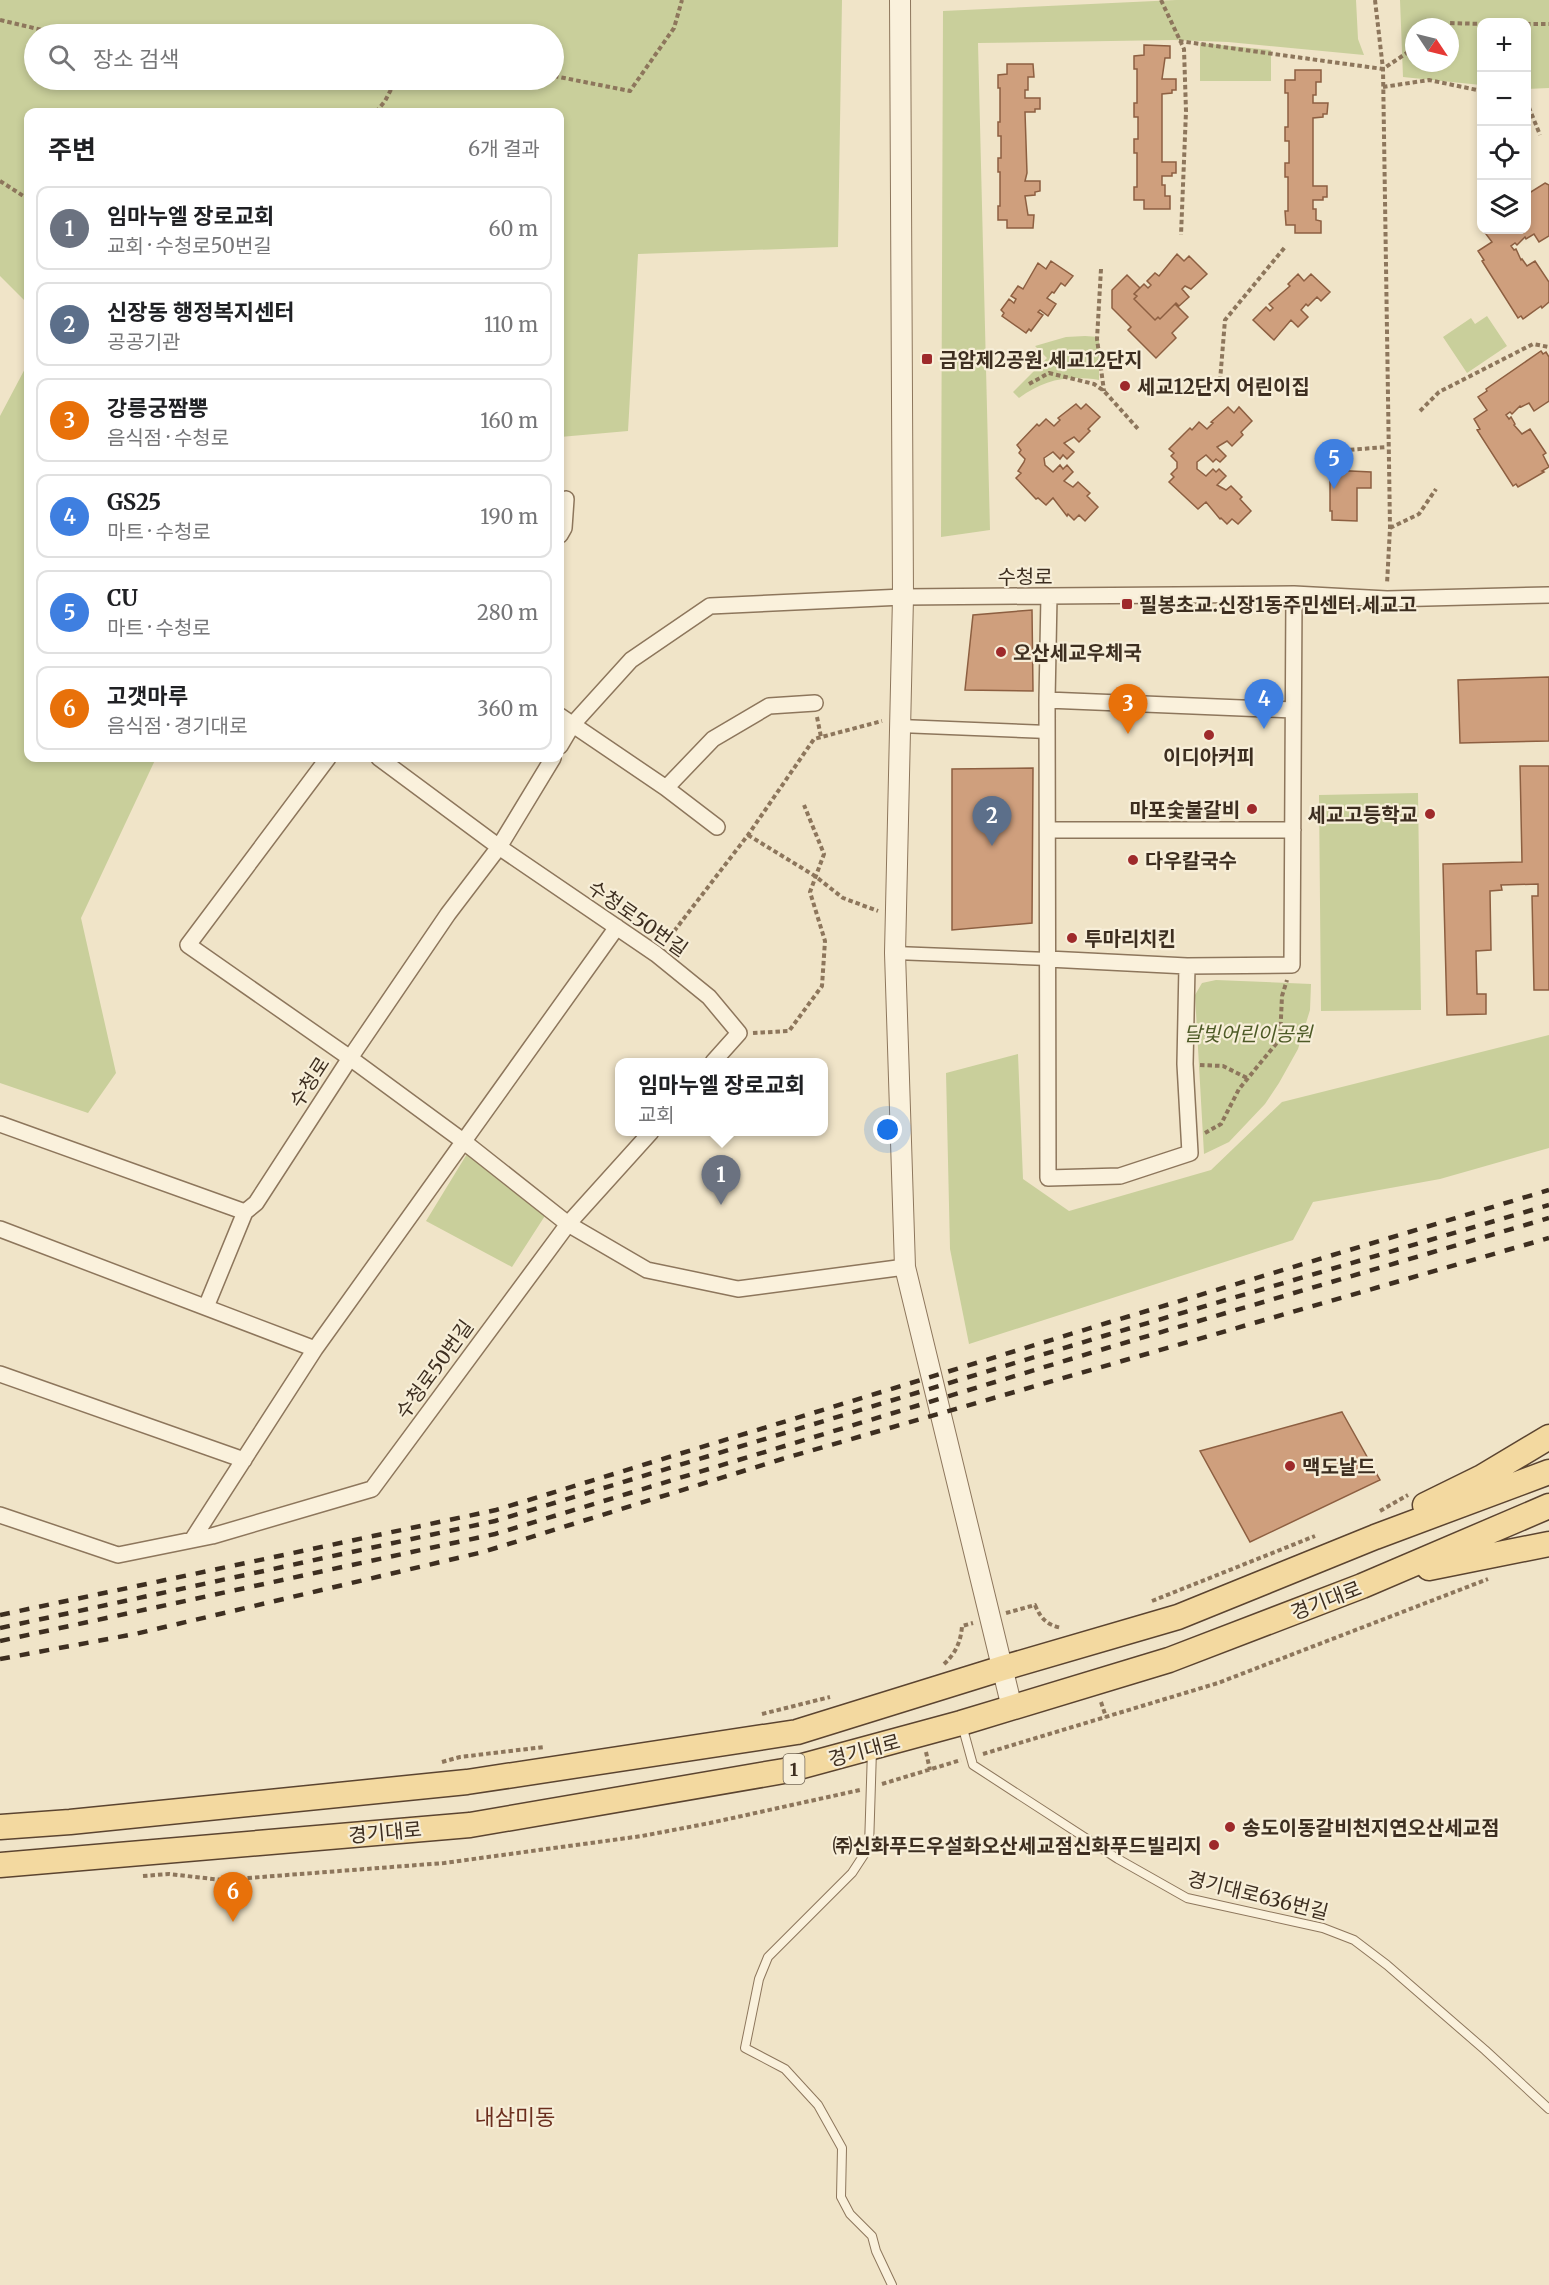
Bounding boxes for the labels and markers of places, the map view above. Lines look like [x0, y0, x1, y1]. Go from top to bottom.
place label: 금암제2공원.세교12단지 [939, 347, 1143, 372]
marker: 금암제2공원.세교12단지 [920, 352, 934, 366]
place label: 세교12단지 어린이집 [1137, 374, 1310, 399]
marker: 세교12단지 어린이집 [1118, 379, 1132, 393]
pin: 5 [1314, 440, 1354, 489]
place label: 필봉초교.신장1동주민센터.세교고 [1139, 592, 1417, 617]
marker: 필봉초교.신장1동주민센터.세교고 [1120, 597, 1134, 611]
place label: 오산세교우체국 [1013, 640, 1142, 665]
marker: 오산세교우체국 [994, 645, 1008, 659]
pin: 4 [1244, 680, 1284, 729]
pin: 3 [1108, 684, 1148, 734]
marker: 이디아커피 [1202, 728, 1216, 742]
place label: 이디아커피 [1163, 744, 1255, 769]
pin: 2 [972, 796, 1012, 846]
place label: 마포숯불갈비 [1130, 797, 1240, 822]
marker: 마포숯불갈비 [1245, 802, 1259, 816]
place label: 세교고등학교 [1308, 802, 1418, 827]
marker: 세교고등학교 [1423, 807, 1437, 821]
place label: 다우칼국수 [1145, 848, 1237, 873]
marker: 다우칼국수 [1126, 853, 1140, 867]
place label: 투마리치킨 [1084, 926, 1176, 951]
marker: 투마리치킨 [1065, 931, 1079, 945]
pin: 1 [702, 1156, 740, 1205]
place label: 맥도날드 [1302, 1454, 1376, 1479]
marker: 맥도날드 [1283, 1459, 1297, 1473]
place label: 송도이동갈비천지연오산세교점 [1242, 1815, 1500, 1840]
marker: 송도이동갈비천지연오산세교점 [1223, 1820, 1237, 1834]
place label: ㈜신화푸드우설화오산세교점신화푸드빌리지 [832, 1833, 1202, 1858]
marker: ㈜신화푸드우설화오산세교점신화푸드빌리지 [1207, 1838, 1221, 1852]
pin: 6 [214, 1872, 252, 1922]

